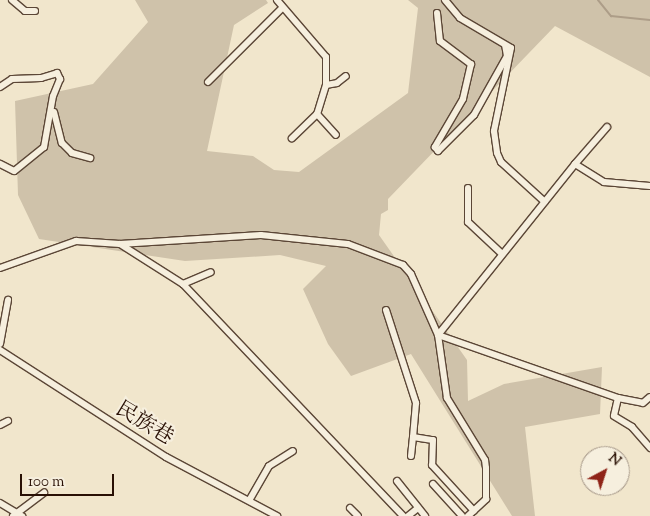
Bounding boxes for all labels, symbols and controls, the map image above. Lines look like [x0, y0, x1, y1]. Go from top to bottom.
street label: 民族巷 [111, 397, 177, 451]
north arrow [580, 446, 630, 496]
text: N [603, 449, 625, 472]
scale bar [22, 464, 116, 496]
text: 100 m [28, 472, 64, 493]

